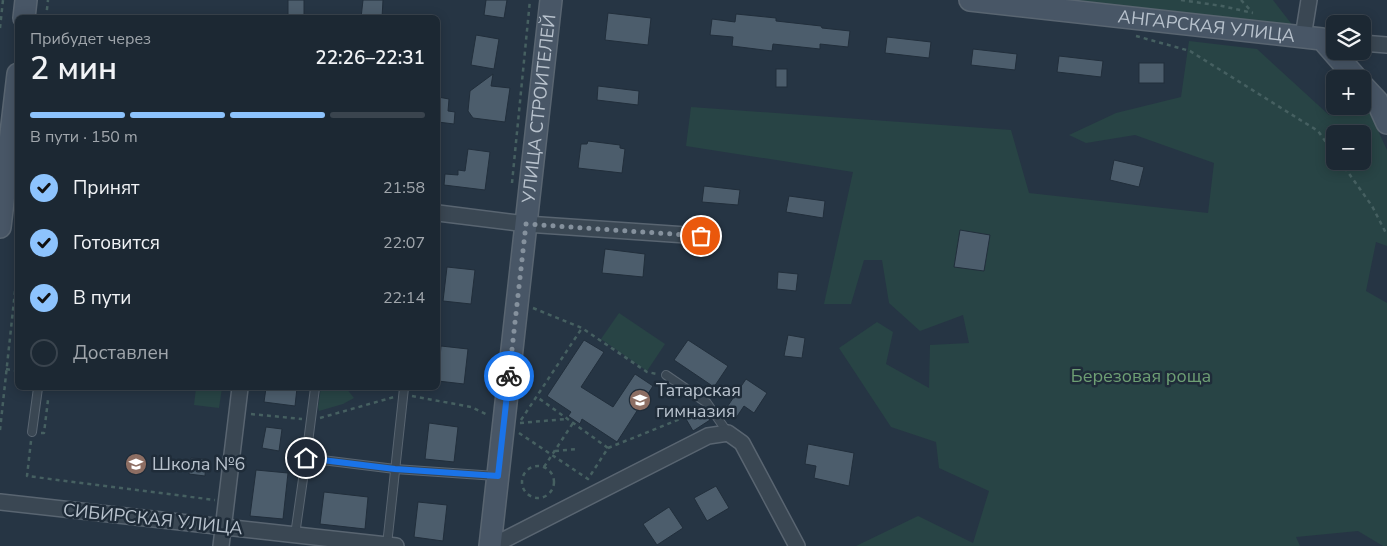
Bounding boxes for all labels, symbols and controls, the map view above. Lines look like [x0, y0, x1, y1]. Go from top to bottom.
street label: АНГАРСКАЯ УЛИЦА [1117, 4, 1296, 48]
street label: УЛИЦА СТРОИТЕЛЕЙ [516, 13, 561, 205]
map controls [1326, 15, 1371, 170]
button: layers [1326, 15, 1371, 60]
text: Прибудет через [30, 28, 151, 50]
text: 22:26–22:31 [315, 45, 425, 71]
text: 2 мин [30, 47, 117, 90]
button: + [1326, 70, 1371, 115]
button: − [1326, 125, 1371, 170]
text: В пути · 150 m [30, 126, 138, 148]
icon: check [30, 174, 58, 202]
text: Принят [73, 175, 140, 201]
text: 21:58 [383, 177, 425, 199]
pin [680, 215, 722, 257]
icon: bag [687, 222, 715, 250]
icon: check [30, 229, 58, 257]
text: Готовится [73, 230, 160, 256]
text: 22:07 [383, 232, 425, 254]
icon: check [30, 284, 58, 312]
text: В пути [73, 285, 131, 311]
text: 22:14 [383, 287, 425, 309]
text: Доставлен [73, 340, 169, 366]
courier [484, 351, 534, 401]
icon: bike [495, 362, 523, 390]
park label: Березовая роща [1071, 364, 1211, 388]
place label: Татарская гимназия [656, 378, 741, 423]
school or university icon: Татарская гимназия [628, 388, 652, 412]
pin [285, 437, 327, 479]
icon: home [292, 444, 320, 472]
school or university icon: Школа №6 [124, 452, 148, 476]
place label: Школа №6 [152, 452, 245, 476]
street label: СИБИРСКАЯ УЛИЦА [62, 498, 244, 540]

